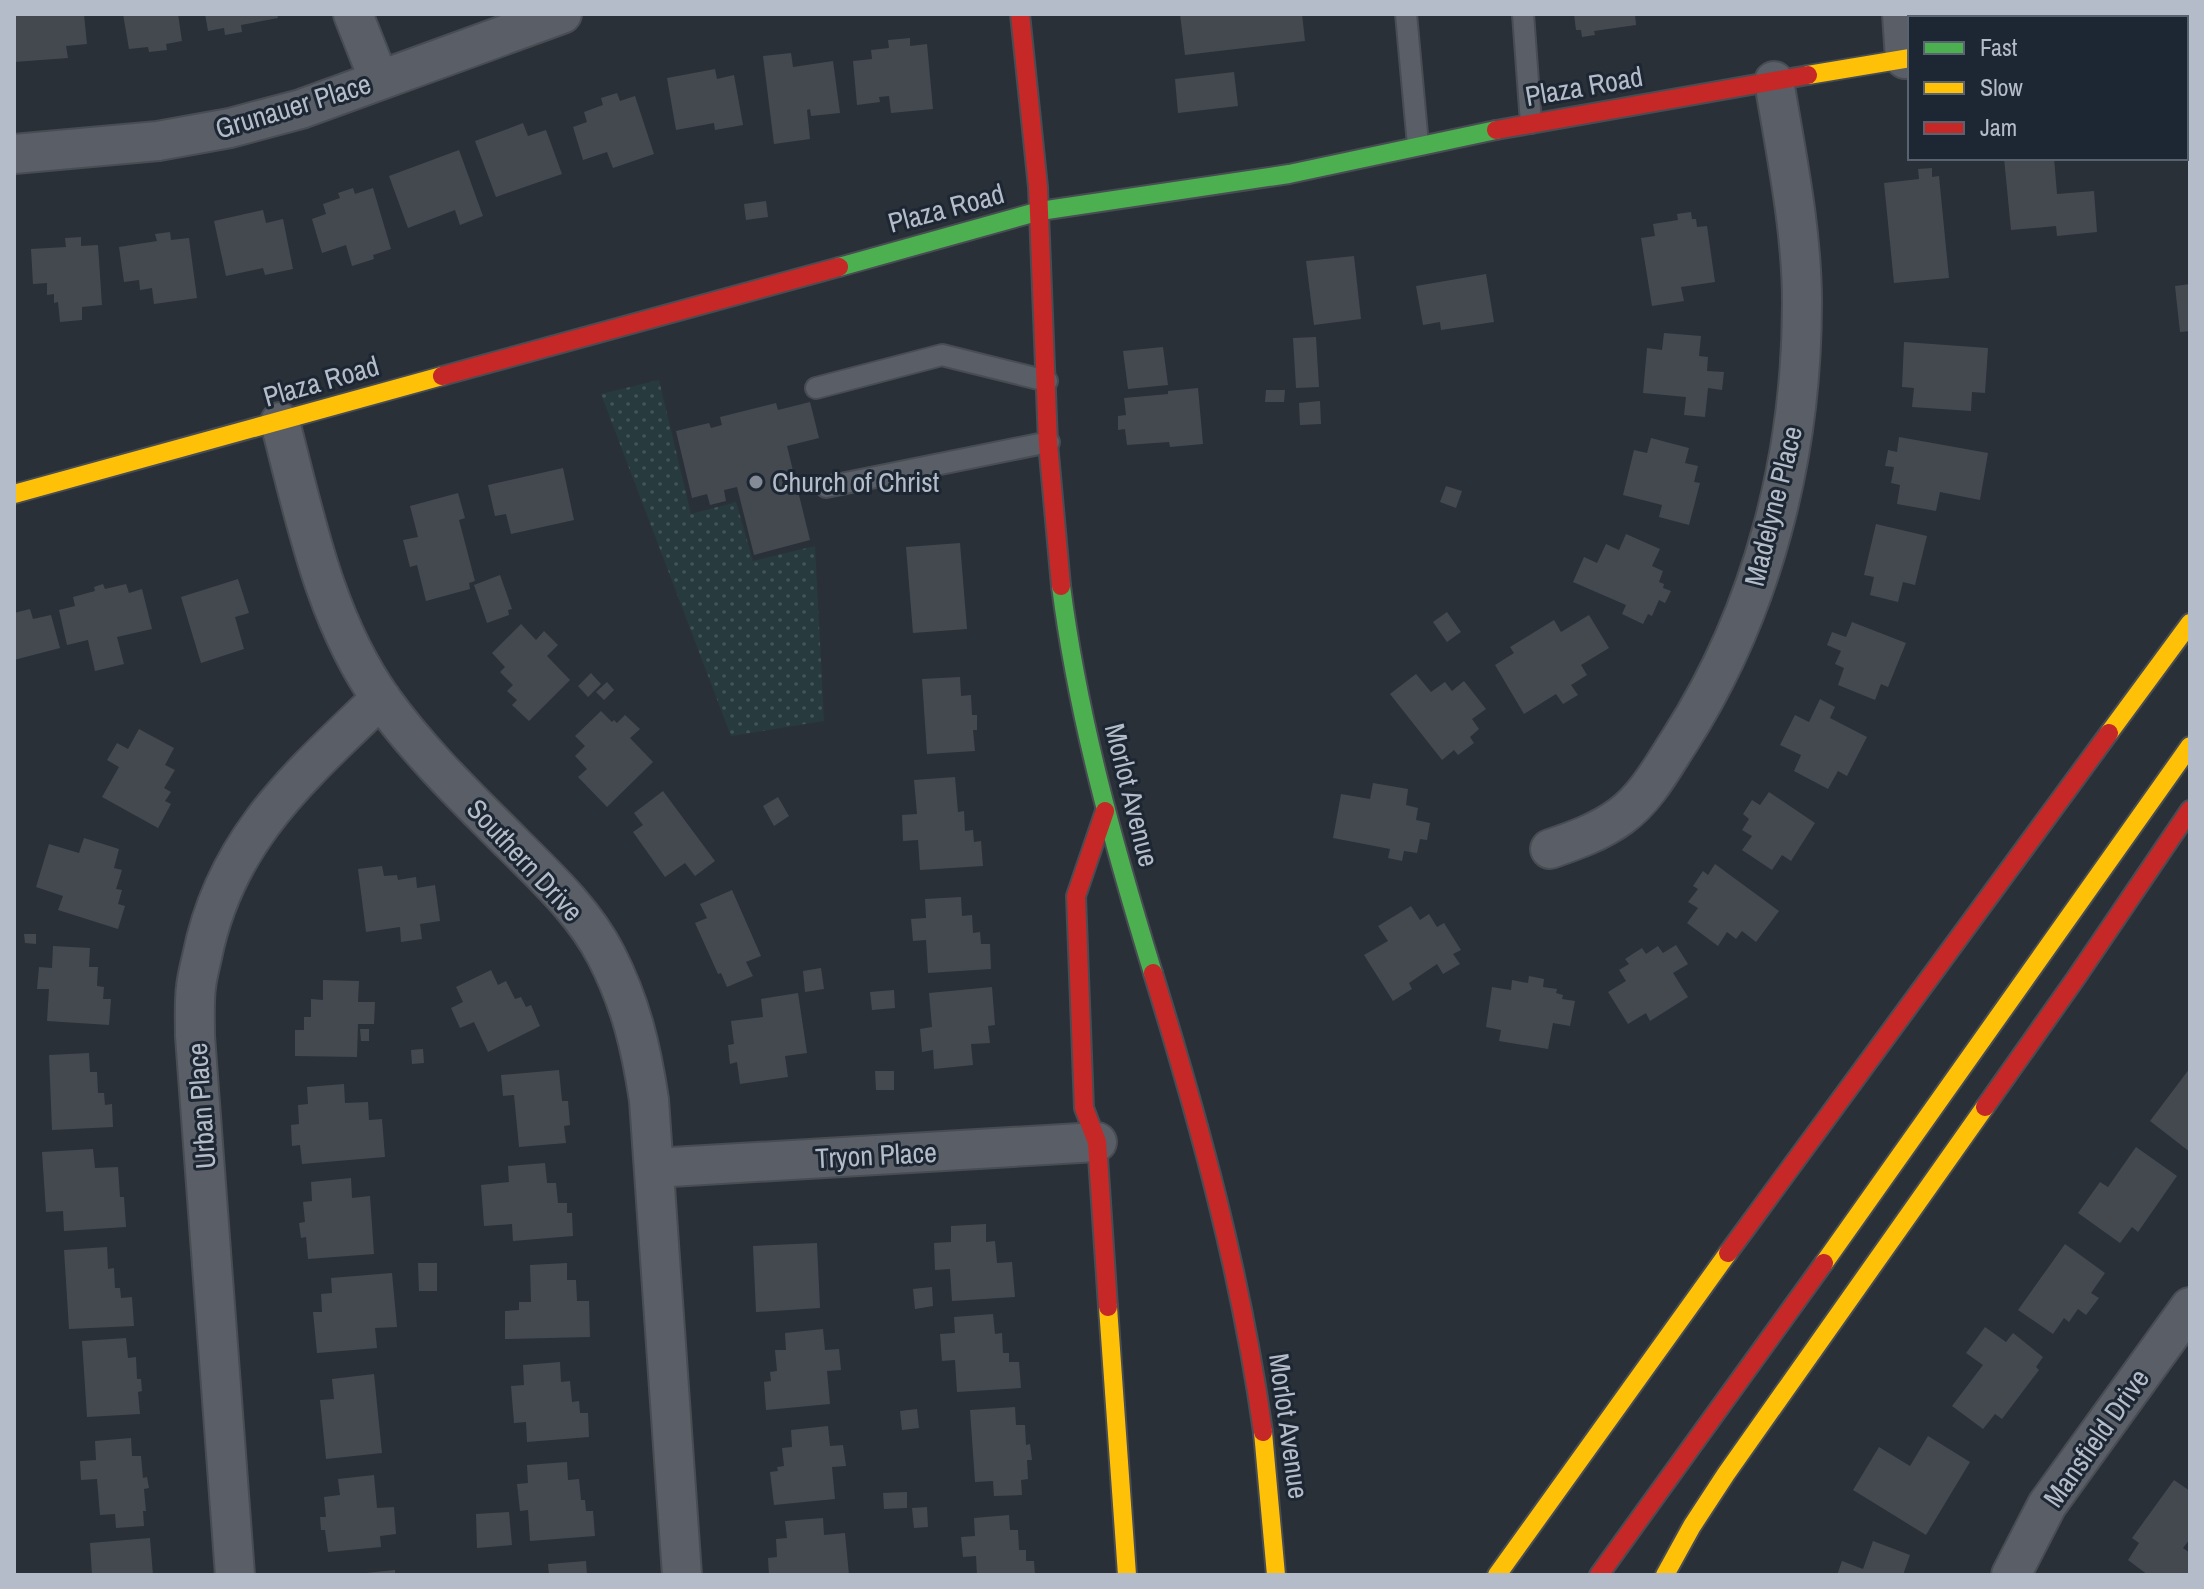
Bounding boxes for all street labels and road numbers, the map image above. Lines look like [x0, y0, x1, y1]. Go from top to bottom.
street label: Plaza Road [1522, 57, 1646, 115]
street label: Grunauer Place [211, 64, 375, 148]
street label: Plaza Road [884, 174, 1008, 242]
street label: Plaza Road [259, 346, 383, 416]
street label: Madelyne Place [1735, 422, 1811, 590]
street label: Morlot Avenue [1096, 719, 1168, 871]
street label: Southern Drive [458, 791, 592, 929]
street label: Urban Place [178, 1042, 224, 1170]
street label: Tryon Place [814, 1133, 938, 1177]
street label: Morlot Avenue [1260, 1351, 1318, 1501]
street label: Mansfield Drive [2034, 1361, 2158, 1515]

